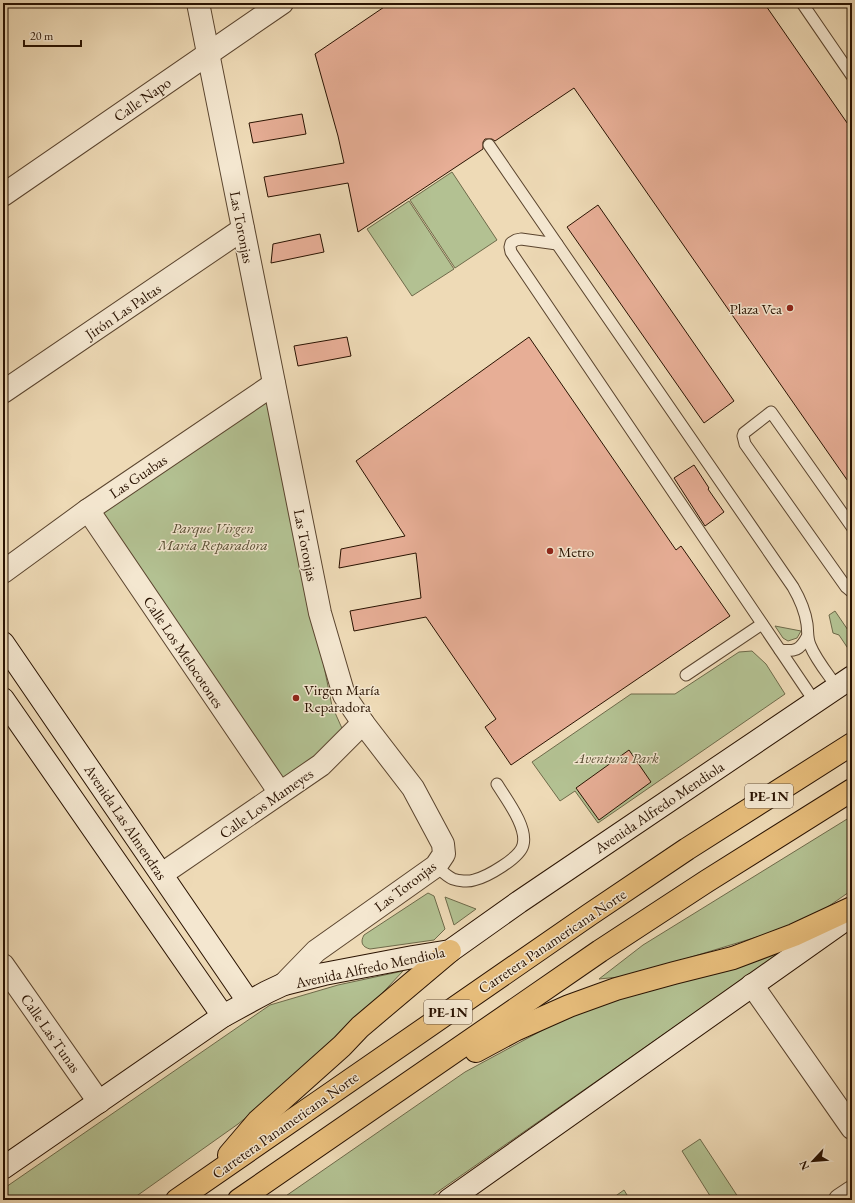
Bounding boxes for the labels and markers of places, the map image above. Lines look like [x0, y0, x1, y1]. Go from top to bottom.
place label: Plaza Vea [729, 299, 782, 318]
marker: Plaza Vea [785, 303, 795, 313]
place label: Metro [558, 542, 594, 561]
marker: Metro [545, 546, 555, 556]
place label: Virgen María Reparadora [304, 680, 380, 716]
marker: Virgen María Reparadora [291, 693, 301, 703]

